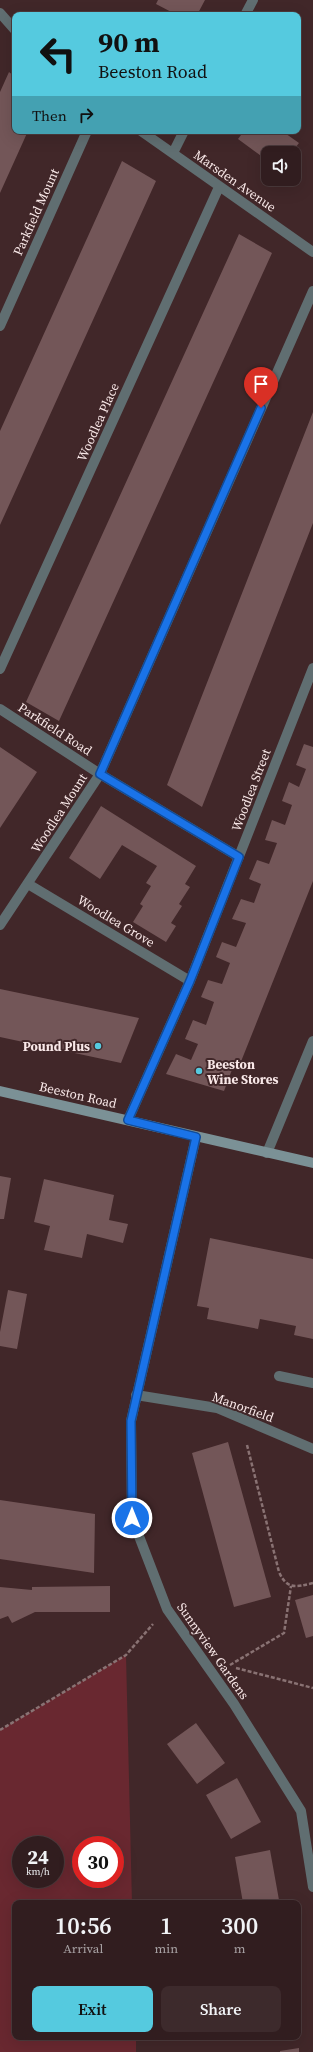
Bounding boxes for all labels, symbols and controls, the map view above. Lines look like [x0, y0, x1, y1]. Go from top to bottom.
text: 90 m [98, 23, 160, 61]
icon: left [32, 28, 84, 80]
text: Beeston Road [98, 59, 207, 84]
icon: right [75, 104, 97, 126]
text: Then [32, 105, 67, 126]
street label: Marsden Avenue [191, 146, 280, 216]
map controls [261, 146, 301, 186]
button: sound [261, 146, 301, 186]
street label: Parkfield Mount [9, 165, 63, 258]
pin [244, 367, 278, 408]
icon: arrive [250, 373, 272, 395]
street label: Woodlea Place [73, 380, 123, 464]
street label: Parkfield Road [15, 699, 96, 760]
street label: Woodlea Street [228, 746, 275, 834]
street label: Woodlea Mount [27, 769, 91, 856]
street label: Woodlea Grove [74, 891, 158, 951]
place label: Pound Plus [23, 1038, 90, 1055]
marker: Pound Plus [93, 1041, 103, 1051]
place label: Beeston Wine Stores [207, 1056, 278, 1088]
marker: Beeston Wine Stores [194, 1066, 204, 1076]
street label: Beeston Road [38, 1078, 119, 1112]
street label: Manorfield [210, 1388, 277, 1426]
position arrow [111, 1497, 153, 1539]
street label: Sunnyview Gardens [173, 1599, 253, 1703]
speed limit sign: 30 [72, 1836, 124, 1888]
text: 24 [27, 1843, 49, 1871]
text: km/h [26, 1865, 50, 1878]
text: 10:56 [55, 1909, 112, 1942]
text: 1 [160, 1909, 173, 1942]
text: 300 [221, 1909, 258, 1942]
text: Arrival [63, 1940, 103, 1957]
text: min [155, 1940, 178, 1957]
text: m [234, 1940, 245, 1957]
button: Exit [32, 1986, 153, 2032]
button: Share [161, 1986, 281, 2032]

